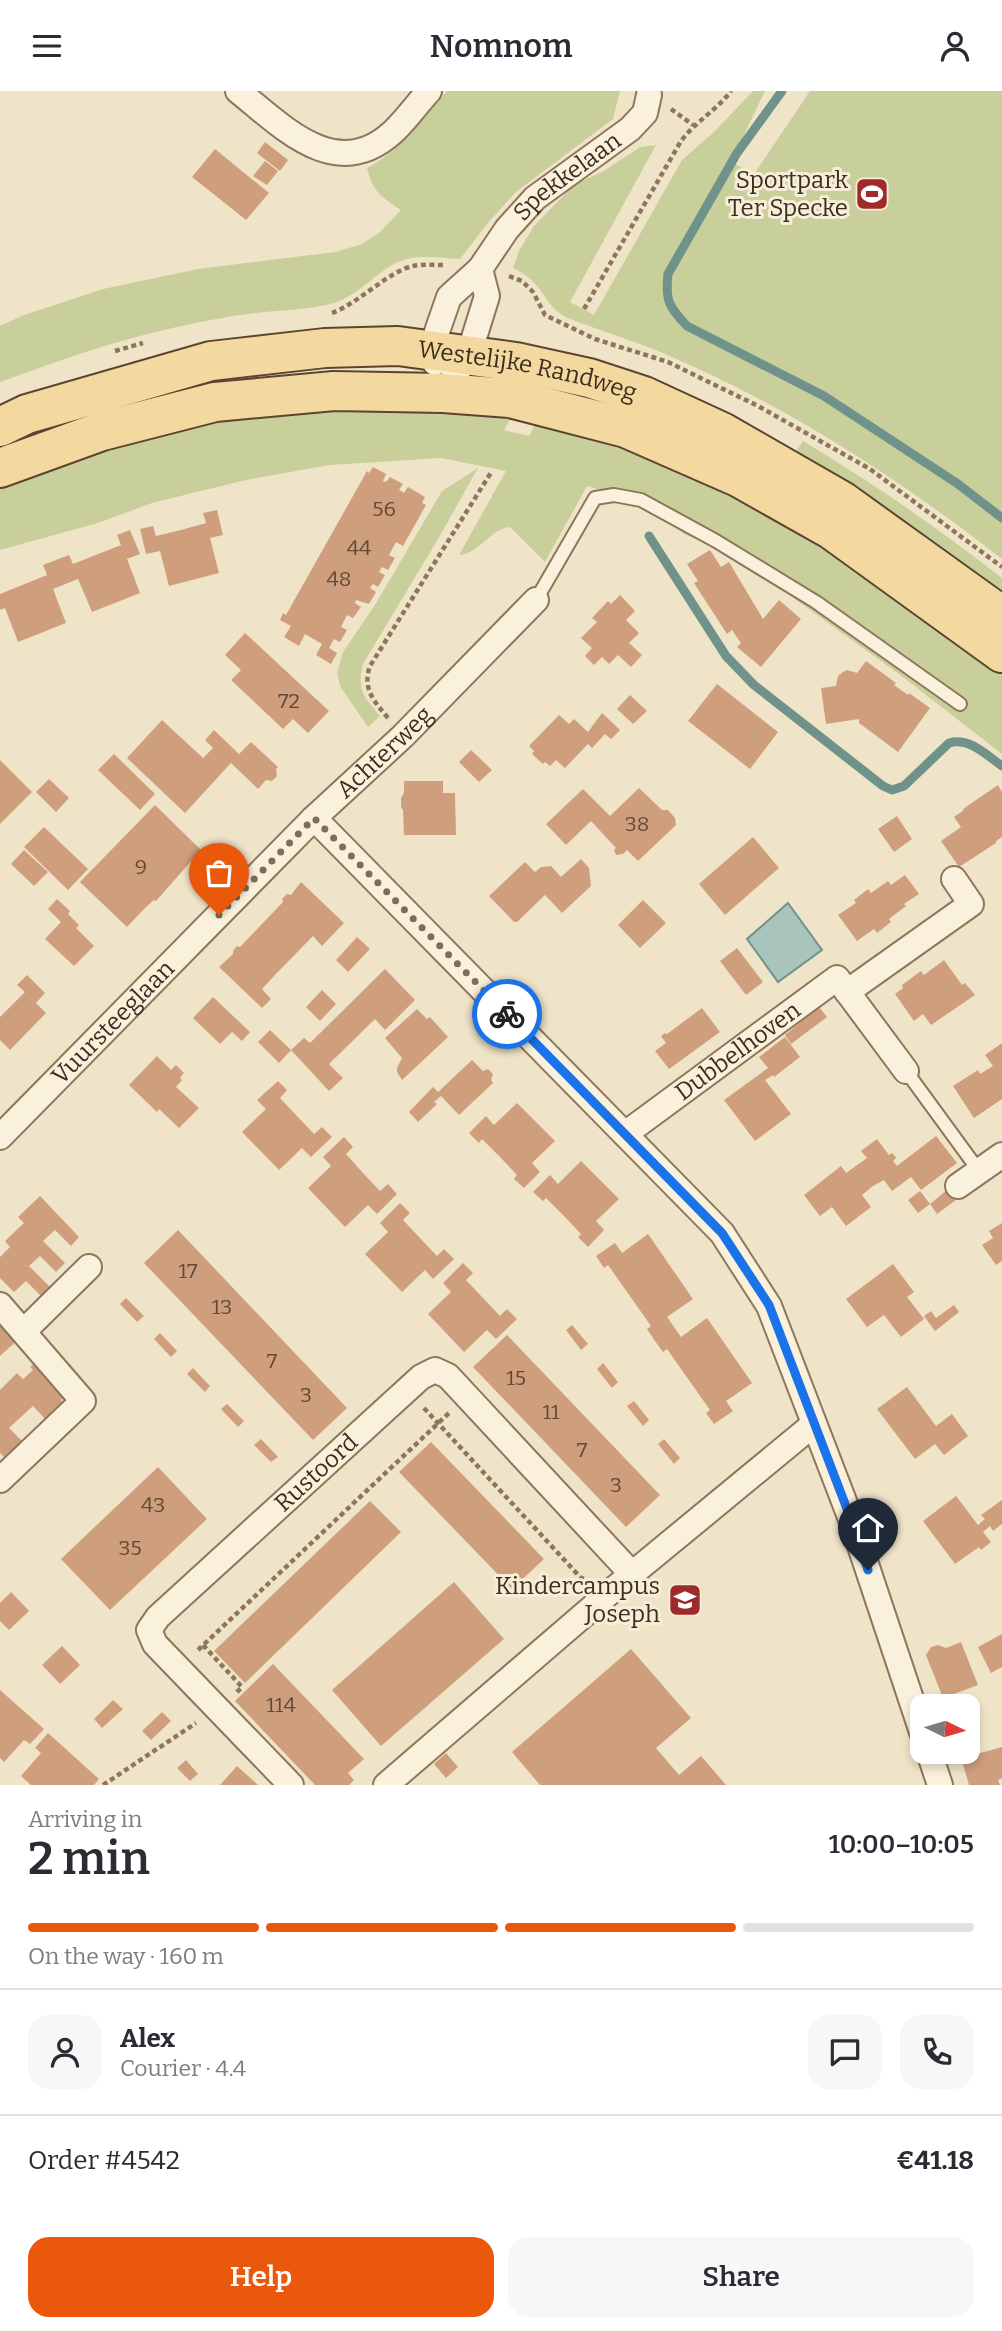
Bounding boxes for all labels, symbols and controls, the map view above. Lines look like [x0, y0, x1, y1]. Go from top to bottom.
icon: menu [28, 27, 66, 65]
text: Nomnom [430, 27, 572, 65]
icon: person [936, 27, 974, 65]
street label: Spekkelaan [507, 126, 626, 226]
place label: Sportpark Ter Specke [728, 166, 848, 222]
sports icon: Sportpark Ter Specke [853, 175, 891, 213]
street label: Westelijke Randweg [416, 335, 640, 407]
house number: 56 [372, 496, 396, 522]
house number: 44 [347, 535, 371, 561]
house number: 48 [327, 566, 351, 592]
house number: 72 [278, 688, 300, 714]
street label: Achterweg [331, 701, 438, 804]
house number: 38 [625, 811, 649, 837]
pin [189, 843, 249, 915]
house number: 9 [135, 854, 147, 880]
icon: bag [200, 854, 238, 892]
street label: Vuursteeglaan [46, 954, 180, 1090]
courier [472, 979, 542, 1049]
icon: bike [488, 995, 526, 1033]
street label: Dubbelhoven [670, 996, 806, 1106]
house number: 17 [179, 1258, 198, 1284]
house number: 13 [212, 1294, 232, 1320]
house number: 7 [267, 1348, 278, 1374]
house number: 15 [506, 1365, 526, 1391]
house number: 3 [300, 1382, 312, 1408]
house number: 11 [542, 1399, 560, 1425]
street label: Rustoord [269, 1428, 363, 1517]
house number: 7 [577, 1437, 588, 1463]
house number: 3 [610, 1472, 622, 1498]
house number: 43 [141, 1492, 165, 1518]
pin [838, 1498, 898, 1570]
icon: home [849, 1509, 887, 1547]
house number: 35 [118, 1535, 142, 1561]
place label: Kindercampus Joseph [495, 1572, 660, 1628]
school or university icon: Kindercampus Joseph [666, 1581, 704, 1619]
house number: 114 [266, 1692, 296, 1718]
north arrow [910, 1694, 980, 1764]
map controls [910, 1694, 980, 1764]
text: Arriving in [28, 1805, 142, 1833]
text: 10:00–10:05 [829, 1829, 974, 1860]
text: 2 min [28, 1831, 150, 1886]
text: On the way · 160 m [28, 1942, 224, 1970]
button: person [28, 2015, 102, 2089]
button: chat [808, 2015, 882, 2089]
button: phone [900, 2015, 974, 2089]
text: Alex [120, 2023, 175, 2054]
text: Courier · 4.4 [120, 2054, 246, 2082]
text: Order #4542 [28, 2145, 180, 2176]
text: €41.18 [896, 2145, 974, 2176]
button: Help [28, 2237, 494, 2317]
button: Share [508, 2237, 974, 2317]

